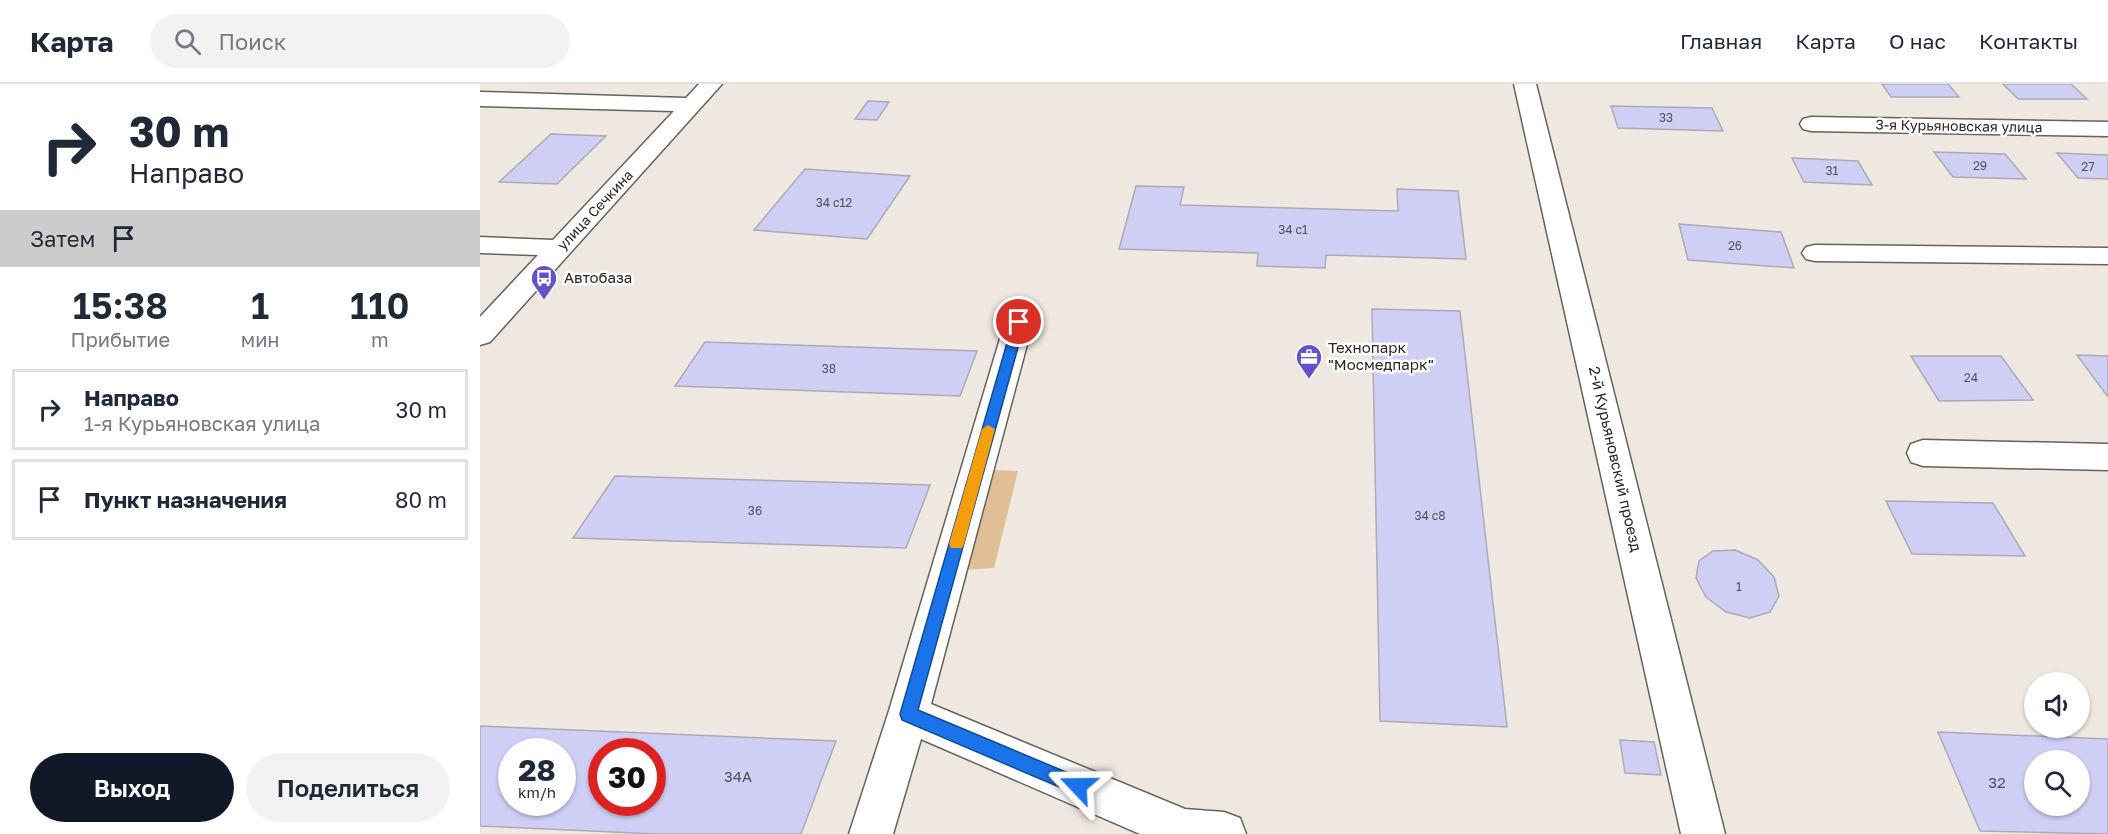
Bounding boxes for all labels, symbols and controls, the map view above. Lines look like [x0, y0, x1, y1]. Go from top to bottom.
search box [150, 14, 570, 68]
text: Карта [30, 25, 114, 58]
icon: search [171, 25, 204, 58]
text: Поиск [219, 28, 286, 55]
text: Главная [1680, 28, 1762, 54]
text: Карта [1795, 28, 1856, 54]
text: О нас [1889, 28, 1946, 54]
text: Контакты [1979, 28, 2078, 54]
text: 30 m [129, 106, 229, 156]
icon: right [30, 108, 108, 186]
house number: 33 [1659, 110, 1673, 125]
street label: 3-я Курьяновская улица [1875, 116, 2043, 135]
text: Направо [129, 157, 244, 189]
house number: 29 [1973, 158, 1987, 173]
house number: 27 [2081, 159, 2095, 174]
house number: 31 [1826, 163, 1839, 178]
street label: улица Сечкина [553, 166, 636, 253]
house number: 34 с12 [816, 195, 852, 210]
icon: arrive [107, 222, 140, 255]
house number: 34 с1 [1278, 222, 1308, 237]
text: Затем [30, 225, 95, 252]
house number: 26 [1728, 238, 1742, 253]
bus stop icon: Автобаза [529, 263, 559, 301]
place label: Автобаза [564, 268, 632, 286]
text: 15:38 [73, 284, 168, 327]
text: 1 [251, 284, 269, 327]
text: 110 [350, 284, 409, 327]
pin [993, 296, 1044, 347]
icon: arrive [1002, 305, 1035, 338]
text: Прибытие [71, 327, 170, 351]
text: мин [241, 327, 280, 351]
text: m [371, 327, 389, 351]
place label: Технопарк "Мосмедпарк" [1328, 338, 1434, 373]
office icon: Технопарк "Мосмедпарк" [1294, 342, 1324, 380]
house number: 38 [822, 361, 836, 376]
street label: 2-й Курьяновский проезд [1586, 364, 1646, 553]
house number: 24 [1964, 370, 1978, 385]
text: Направо [84, 384, 179, 411]
icon: right [33, 393, 66, 426]
text: 30 m [396, 396, 447, 423]
text: 1-я Курьяновская улица [84, 411, 320, 435]
icon: arrive [33, 483, 66, 516]
text: Пункт назначения [84, 486, 287, 513]
text: 80 m [395, 486, 447, 513]
house number: 36 [748, 503, 762, 518]
house number: 34 с8 [1414, 508, 1446, 523]
house number: 1 [1736, 579, 1742, 594]
map controls [2024, 672, 2090, 816]
button: sound [2024, 672, 2090, 738]
speed limit sign: 30 [588, 738, 666, 816]
button: search [2024, 750, 2090, 816]
text: 28 [518, 752, 556, 788]
button: Выход [30, 753, 234, 822]
button: Поделиться [246, 753, 450, 822]
position arrow [1046, 754, 1110, 818]
house number: 34А [724, 767, 752, 785]
house number: 32 [1988, 773, 2006, 791]
text: km/h [518, 783, 556, 801]

